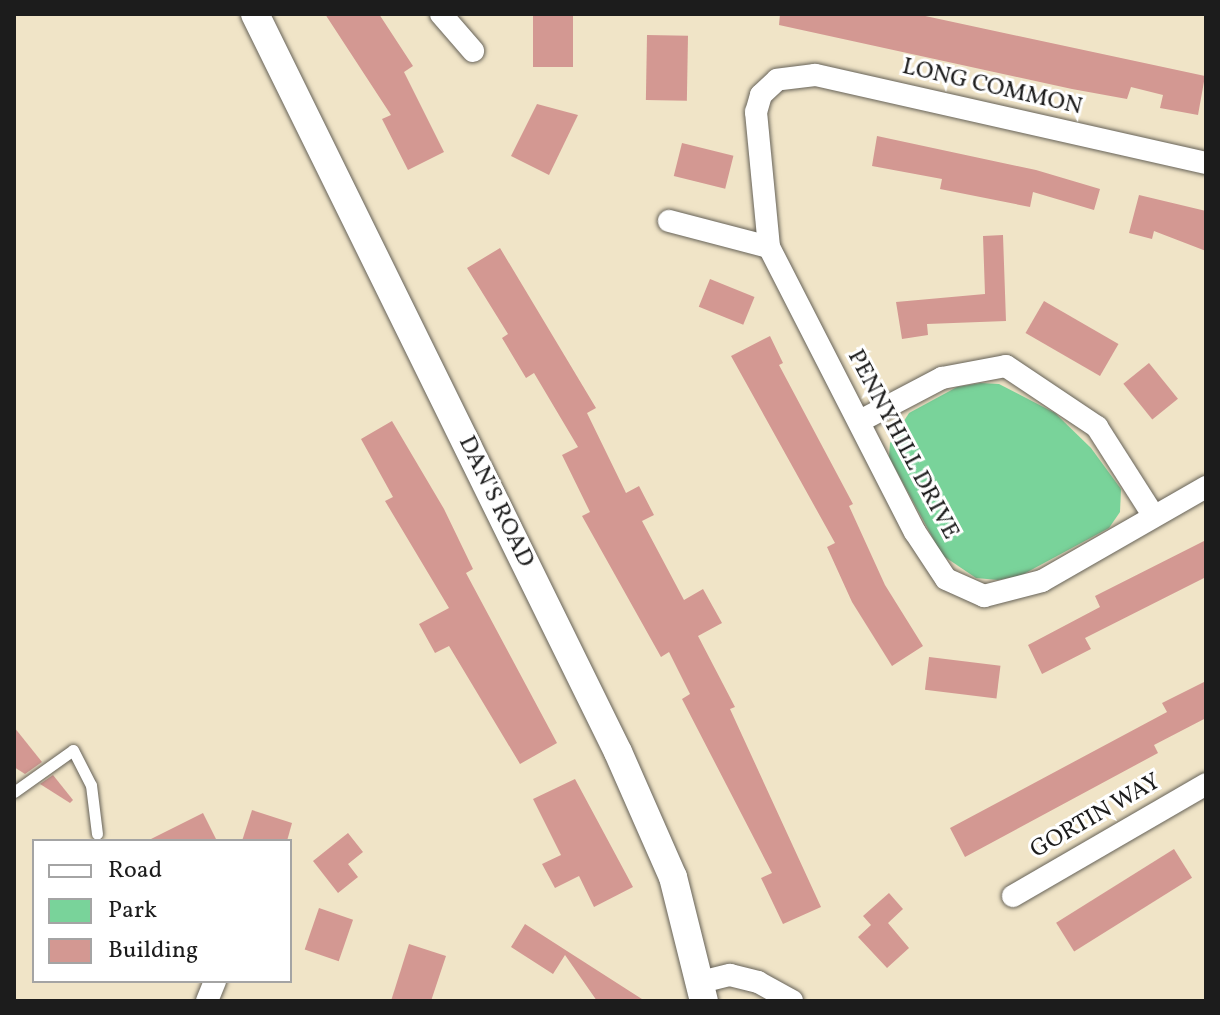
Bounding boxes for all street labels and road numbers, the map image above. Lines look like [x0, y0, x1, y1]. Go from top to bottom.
street label: LONG COMMON [899, 53, 1085, 123]
street label: PENNYHILL DRIVE [840, 345, 964, 545]
street label: DAN'S ROAD [451, 432, 539, 572]
street label: GORTIN WAY [1026, 768, 1166, 866]

